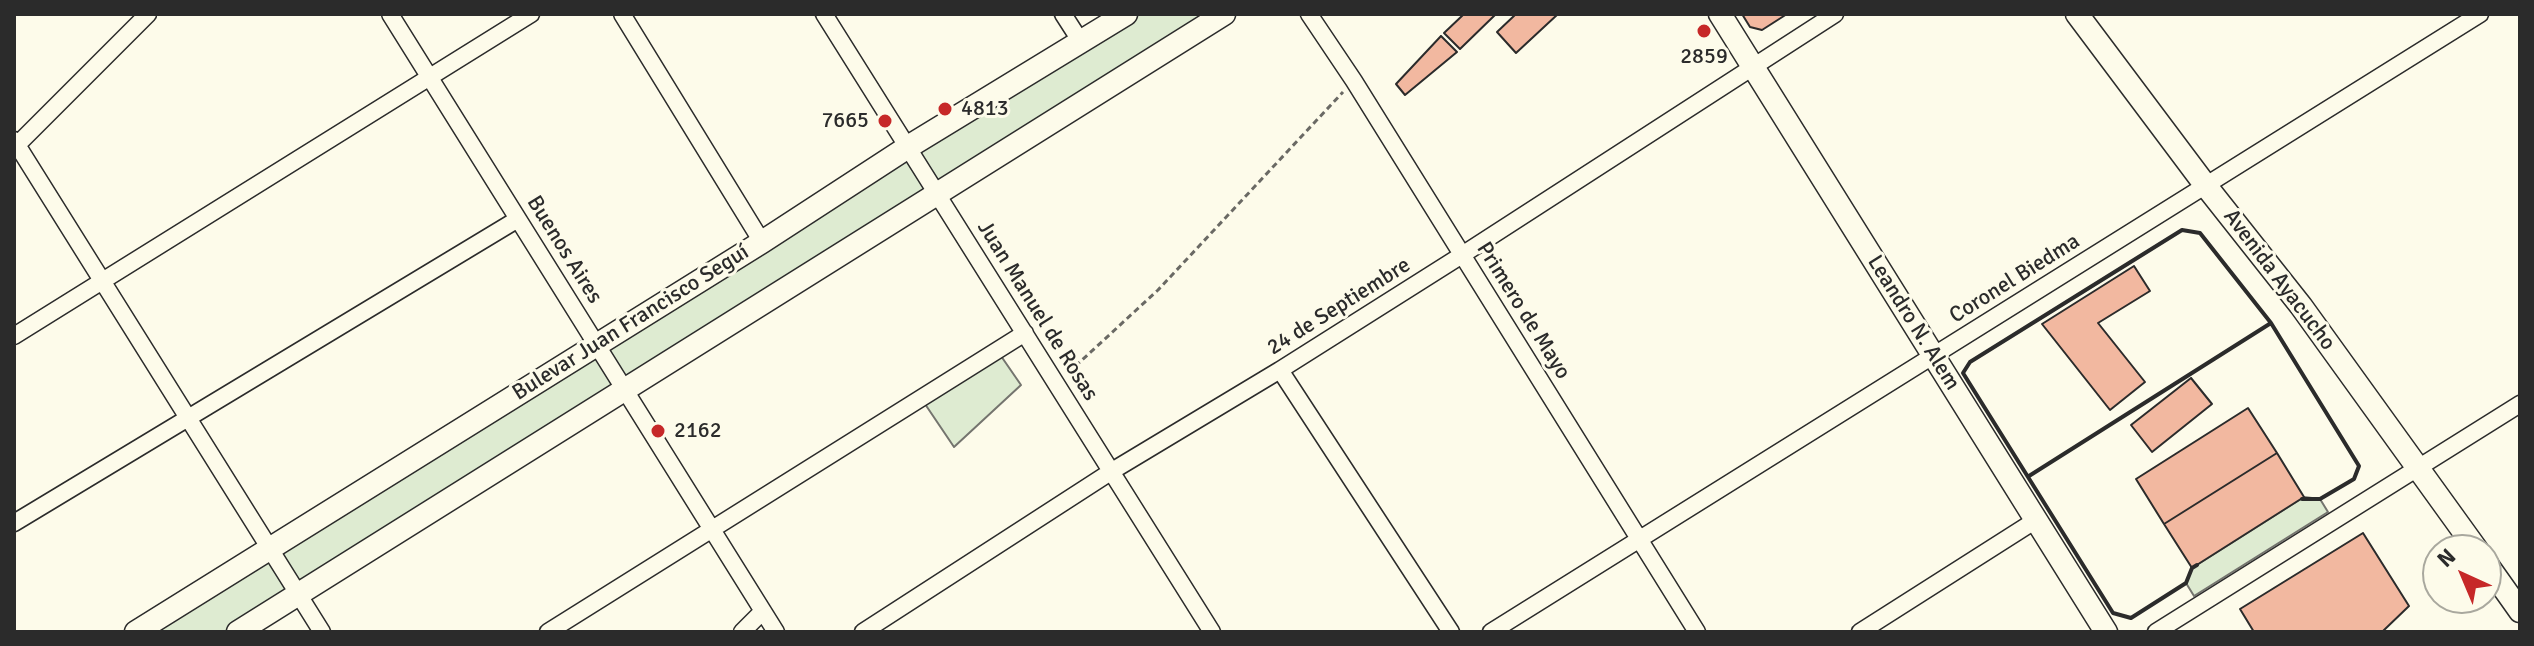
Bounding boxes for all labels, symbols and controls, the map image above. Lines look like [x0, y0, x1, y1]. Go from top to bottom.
marker: 2859 [1695, 22, 1713, 40]
place label: 2859 [1680, 44, 1728, 70]
place label: 4813 [961, 96, 1009, 122]
marker: 4813 [936, 100, 954, 118]
place label: 7665 [821, 108, 869, 134]
marker: 7665 [876, 112, 894, 130]
street label: Buenos Aires [520, 191, 608, 309]
street label: Avenida Ayacucho [2217, 204, 2341, 356]
street label: Juan Manuel de Rosas [971, 216, 1103, 406]
street label: Coronel Biedma [1945, 228, 2085, 330]
street label: Primero de Mayo [1470, 238, 1576, 384]
street label: Bulevar Juan Francisco Seguí [508, 239, 754, 407]
street label: Leandro N. Alem [1861, 251, 1965, 395]
street label: 24 de Septiembre [1263, 252, 1415, 362]
place label: 2162 [674, 418, 722, 444]
marker: 2162 [649, 422, 667, 440]
north arrow [2422, 534, 2502, 614]
text: N [2431, 543, 2461, 573]

